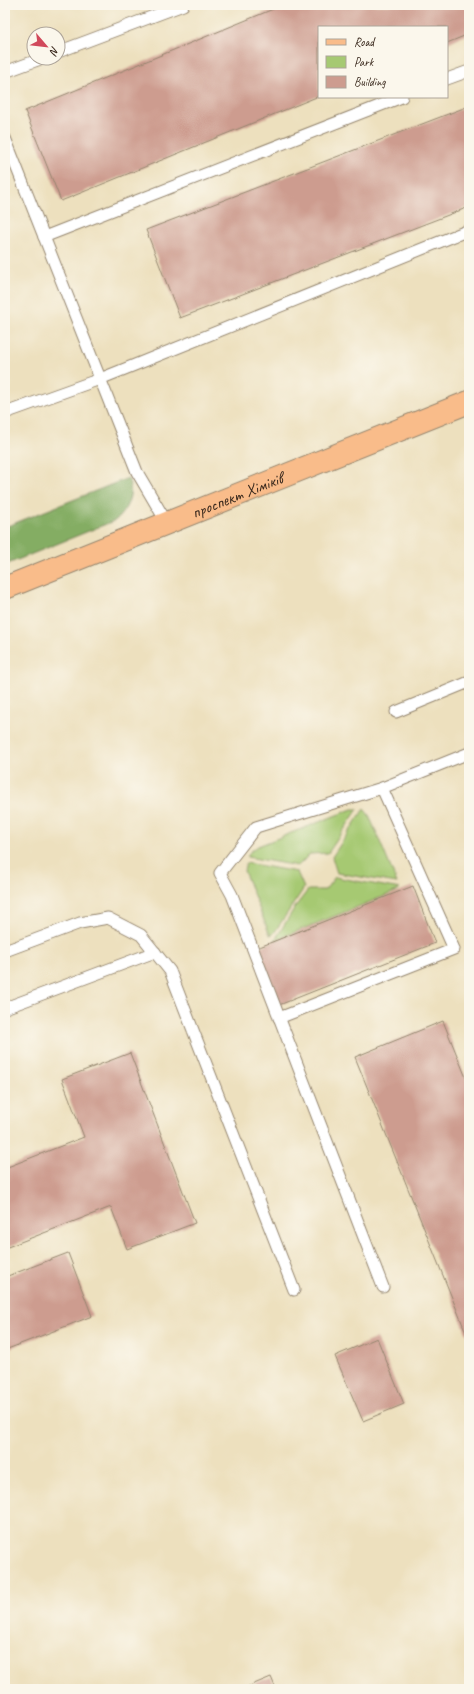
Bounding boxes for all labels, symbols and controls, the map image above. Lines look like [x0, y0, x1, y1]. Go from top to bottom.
north arrow [26, 26, 66, 66]
legend [318, 26, 448, 98]
text: Road [354, 34, 376, 50]
text: N [46, 44, 63, 59]
text: Park [354, 54, 375, 70]
text: Building [354, 74, 386, 90]
street label: проспект Хіміків [188, 466, 289, 523]

